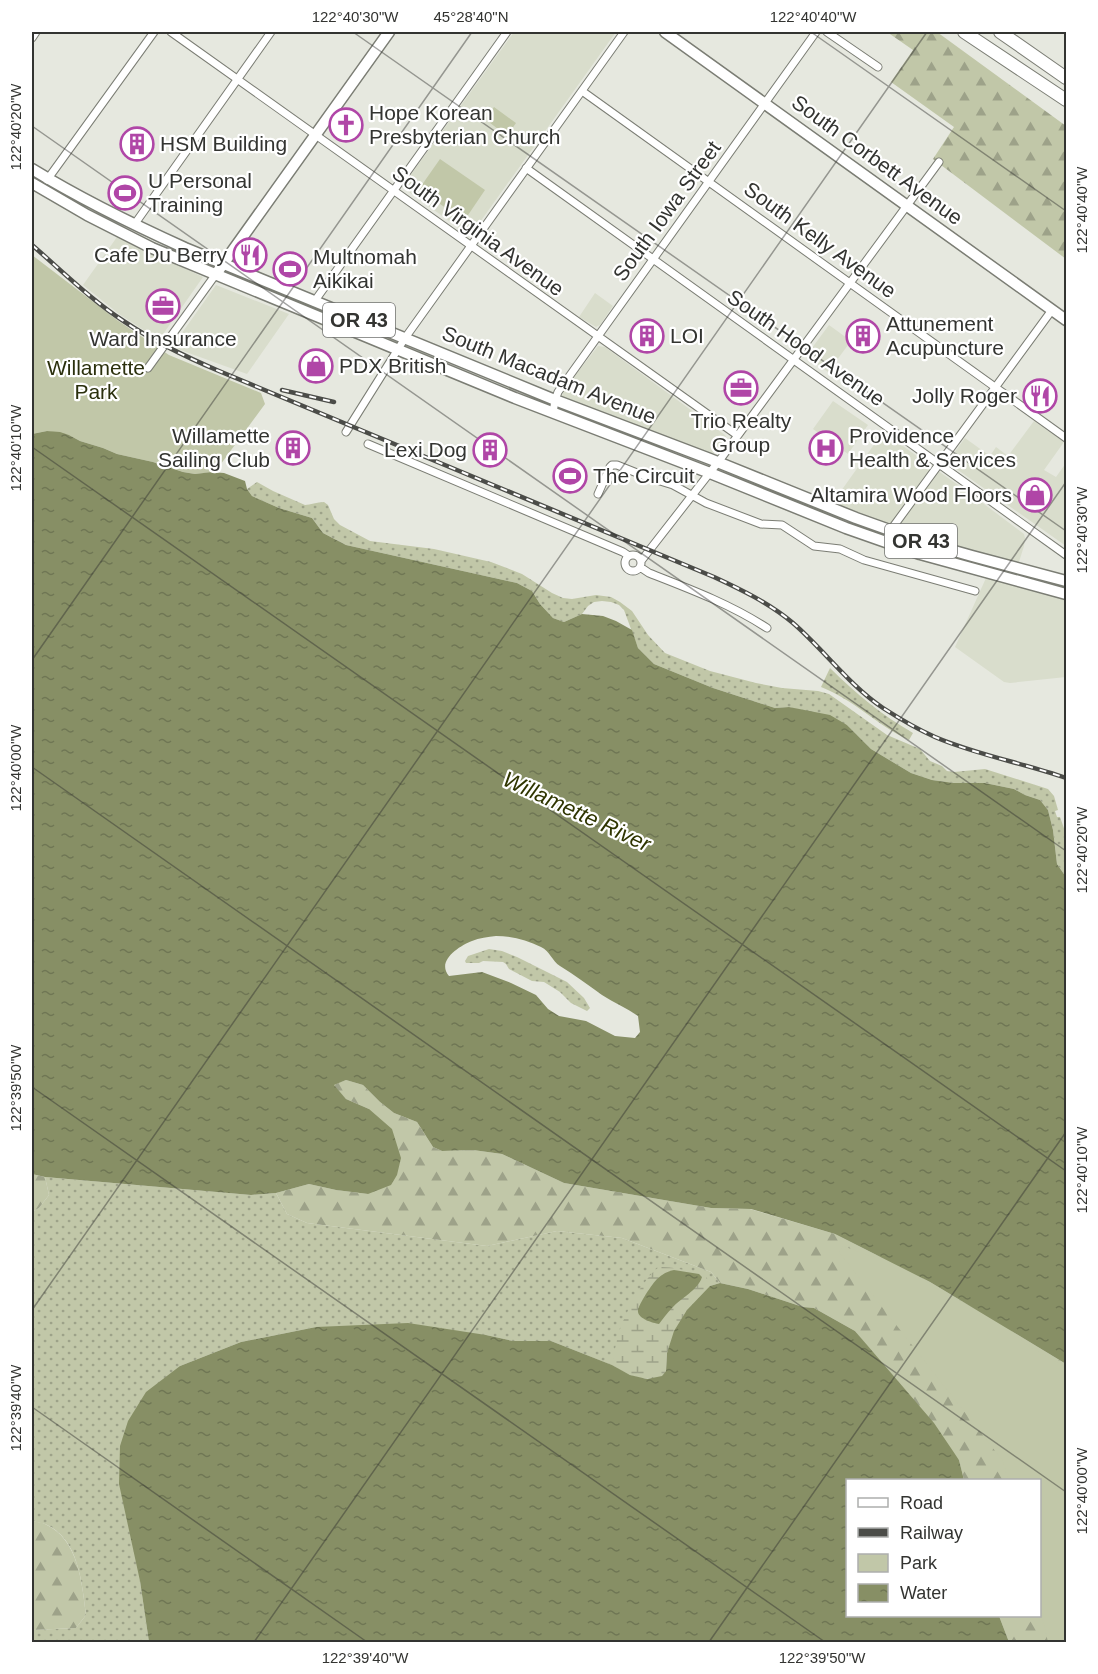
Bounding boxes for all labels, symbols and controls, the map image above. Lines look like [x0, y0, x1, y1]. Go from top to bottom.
text: 122°40'30"W [312, 8, 399, 25]
text: 45°28'40"N [433, 8, 509, 25]
text: 122°40'40"W [770, 8, 857, 25]
text: 122°40'20"W [7, 83, 24, 170]
street label: South Corbett Avenue [788, 90, 967, 229]
place label: Hope Korean Presbyterian Church [369, 101, 560, 148]
church icon: Hope Korean Presbyterian Church [328, 107, 364, 143]
building icon: HSM Building [119, 126, 155, 162]
place label: HSM Building [160, 132, 287, 155]
street label: South Iowa Street [608, 136, 725, 285]
street label: South Virginia Avenue [388, 161, 568, 300]
text: 122°40'40"W [1073, 166, 1090, 253]
place label: U Personal Training [148, 169, 252, 216]
sports icon: U Personal Training [107, 175, 143, 211]
street label: South Kelly Avenue [740, 177, 901, 302]
restaurant icon: Cafe Du Berry [232, 237, 268, 273]
place label: Cafe Du Berry [94, 243, 227, 266]
place label: Multnomah Aikikai [313, 245, 417, 292]
sports icon: Multnomah Aikikai [272, 251, 308, 287]
street label: South Hood Avenue [723, 285, 889, 410]
office icon: Ward Insurance [145, 288, 181, 324]
road number: OR 43 [323, 303, 395, 337]
place label: Attunement Acupuncture [886, 312, 1004, 359]
building icon: LOI [629, 318, 665, 354]
building icon: Attunement Acupuncture [845, 318, 881, 354]
street label: South Macadam Avenue [439, 321, 659, 428]
place label: LOI [670, 324, 704, 347]
place label: Ward Insurance [89, 327, 237, 350]
shop icon: PDX British [298, 348, 334, 384]
place label: PDX British [339, 354, 446, 377]
park label: Willamette Park [47, 356, 145, 403]
office icon: Trio Realty Group [723, 370, 759, 406]
restaurant icon: Jolly Roger [1022, 378, 1058, 414]
place label: Jolly Roger [912, 384, 1017, 407]
text: 122°40'10"W [7, 404, 24, 491]
place label: Trio Realty Group [691, 409, 792, 456]
place label: Willamette Sailing Club [158, 424, 270, 471]
place label: Providence Health & Services [849, 424, 1016, 471]
building icon: Willamette Sailing Club [275, 430, 311, 466]
hospital icon: Providence Health & Services [808, 430, 844, 466]
building icon: Lexi Dog [472, 432, 508, 468]
place label: Lexi Dog [384, 438, 467, 461]
sports icon: The Circuit [552, 458, 588, 494]
place label: The Circuit [593, 464, 695, 487]
shop icon: Altamira Wood Floors [1017, 477, 1053, 513]
place label: Altamira Wood Floors [810, 483, 1012, 506]
text: 122°40'30"W [1073, 486, 1090, 573]
road number: OR 43 [885, 524, 957, 558]
text: 122°40'00"W [7, 724, 24, 811]
water label: Willamette River [499, 766, 656, 857]
text: 122°40'20"W [1073, 806, 1090, 893]
text: 122°39'50"W [7, 1044, 24, 1131]
text: 122°40'10"W [1073, 1126, 1090, 1213]
text: 122°39'40"W [7, 1364, 24, 1451]
text: 122°40'00"W [1073, 1447, 1090, 1534]
legend [846, 1479, 1041, 1617]
text: Road [900, 1493, 943, 1513]
text: Railway [900, 1523, 963, 1543]
text: Park [900, 1553, 938, 1573]
text: Water [900, 1583, 947, 1603]
text: 122°39'40"W [322, 1649, 409, 1666]
text: 122°39'50"W [779, 1649, 866, 1666]

